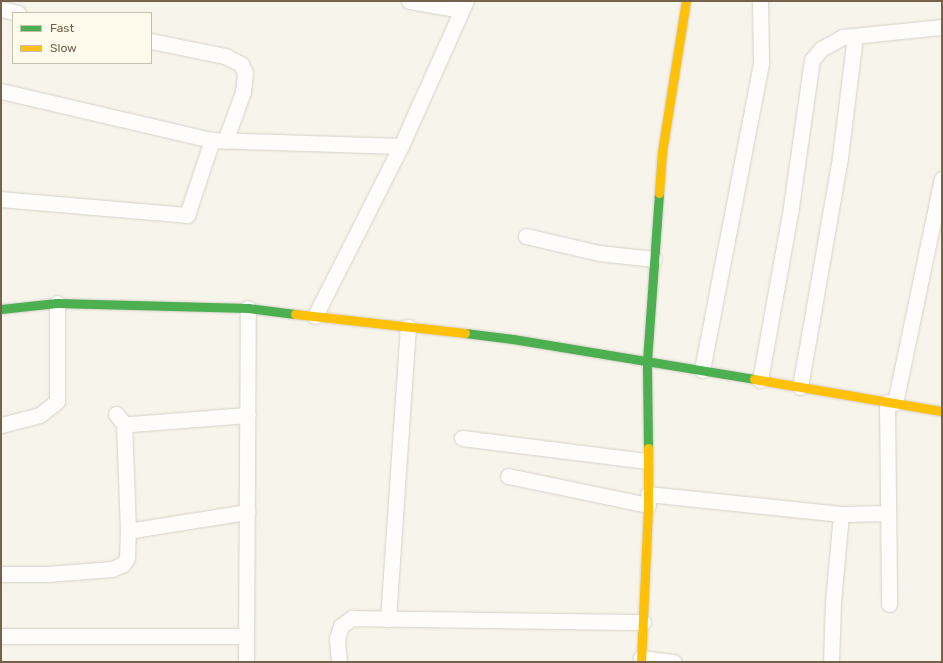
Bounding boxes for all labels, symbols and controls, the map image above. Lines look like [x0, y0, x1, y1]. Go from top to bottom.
legend [12, 12, 152, 64]
text: Fast [50, 21, 74, 35]
text: Slow [50, 41, 77, 55]

